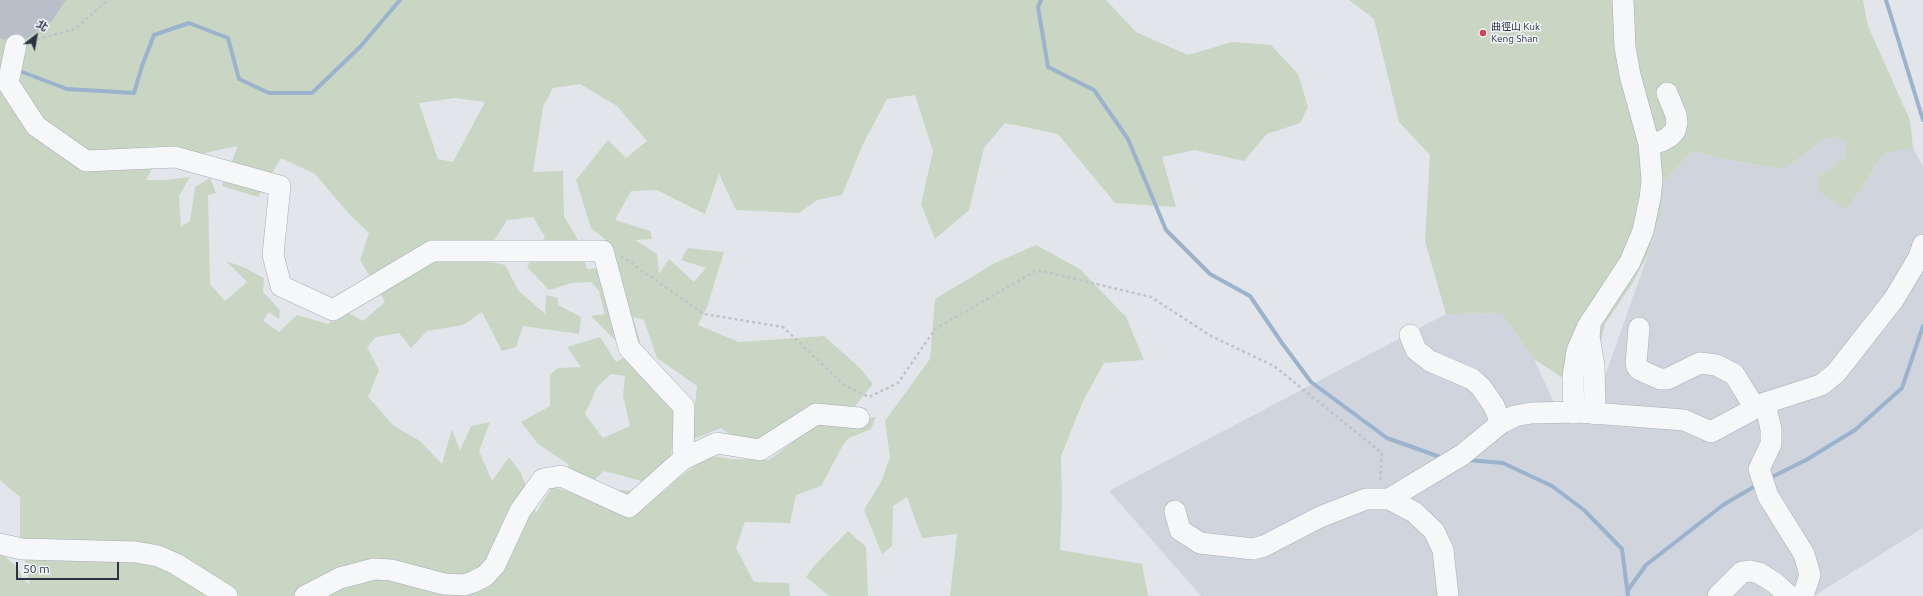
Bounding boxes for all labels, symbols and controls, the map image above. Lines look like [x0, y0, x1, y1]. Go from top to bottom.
north arrow [16, 16, 56, 56]
text: 北 [34, 18, 50, 34]
place label: 曲徑山 Kuk Keng Shan [1491, 21, 1540, 44]
marker: 曲徑山 Kuk Keng Shan [1478, 28, 1488, 38]
scale bar [18, 554, 121, 580]
text: 50 m [23, 562, 50, 575]

